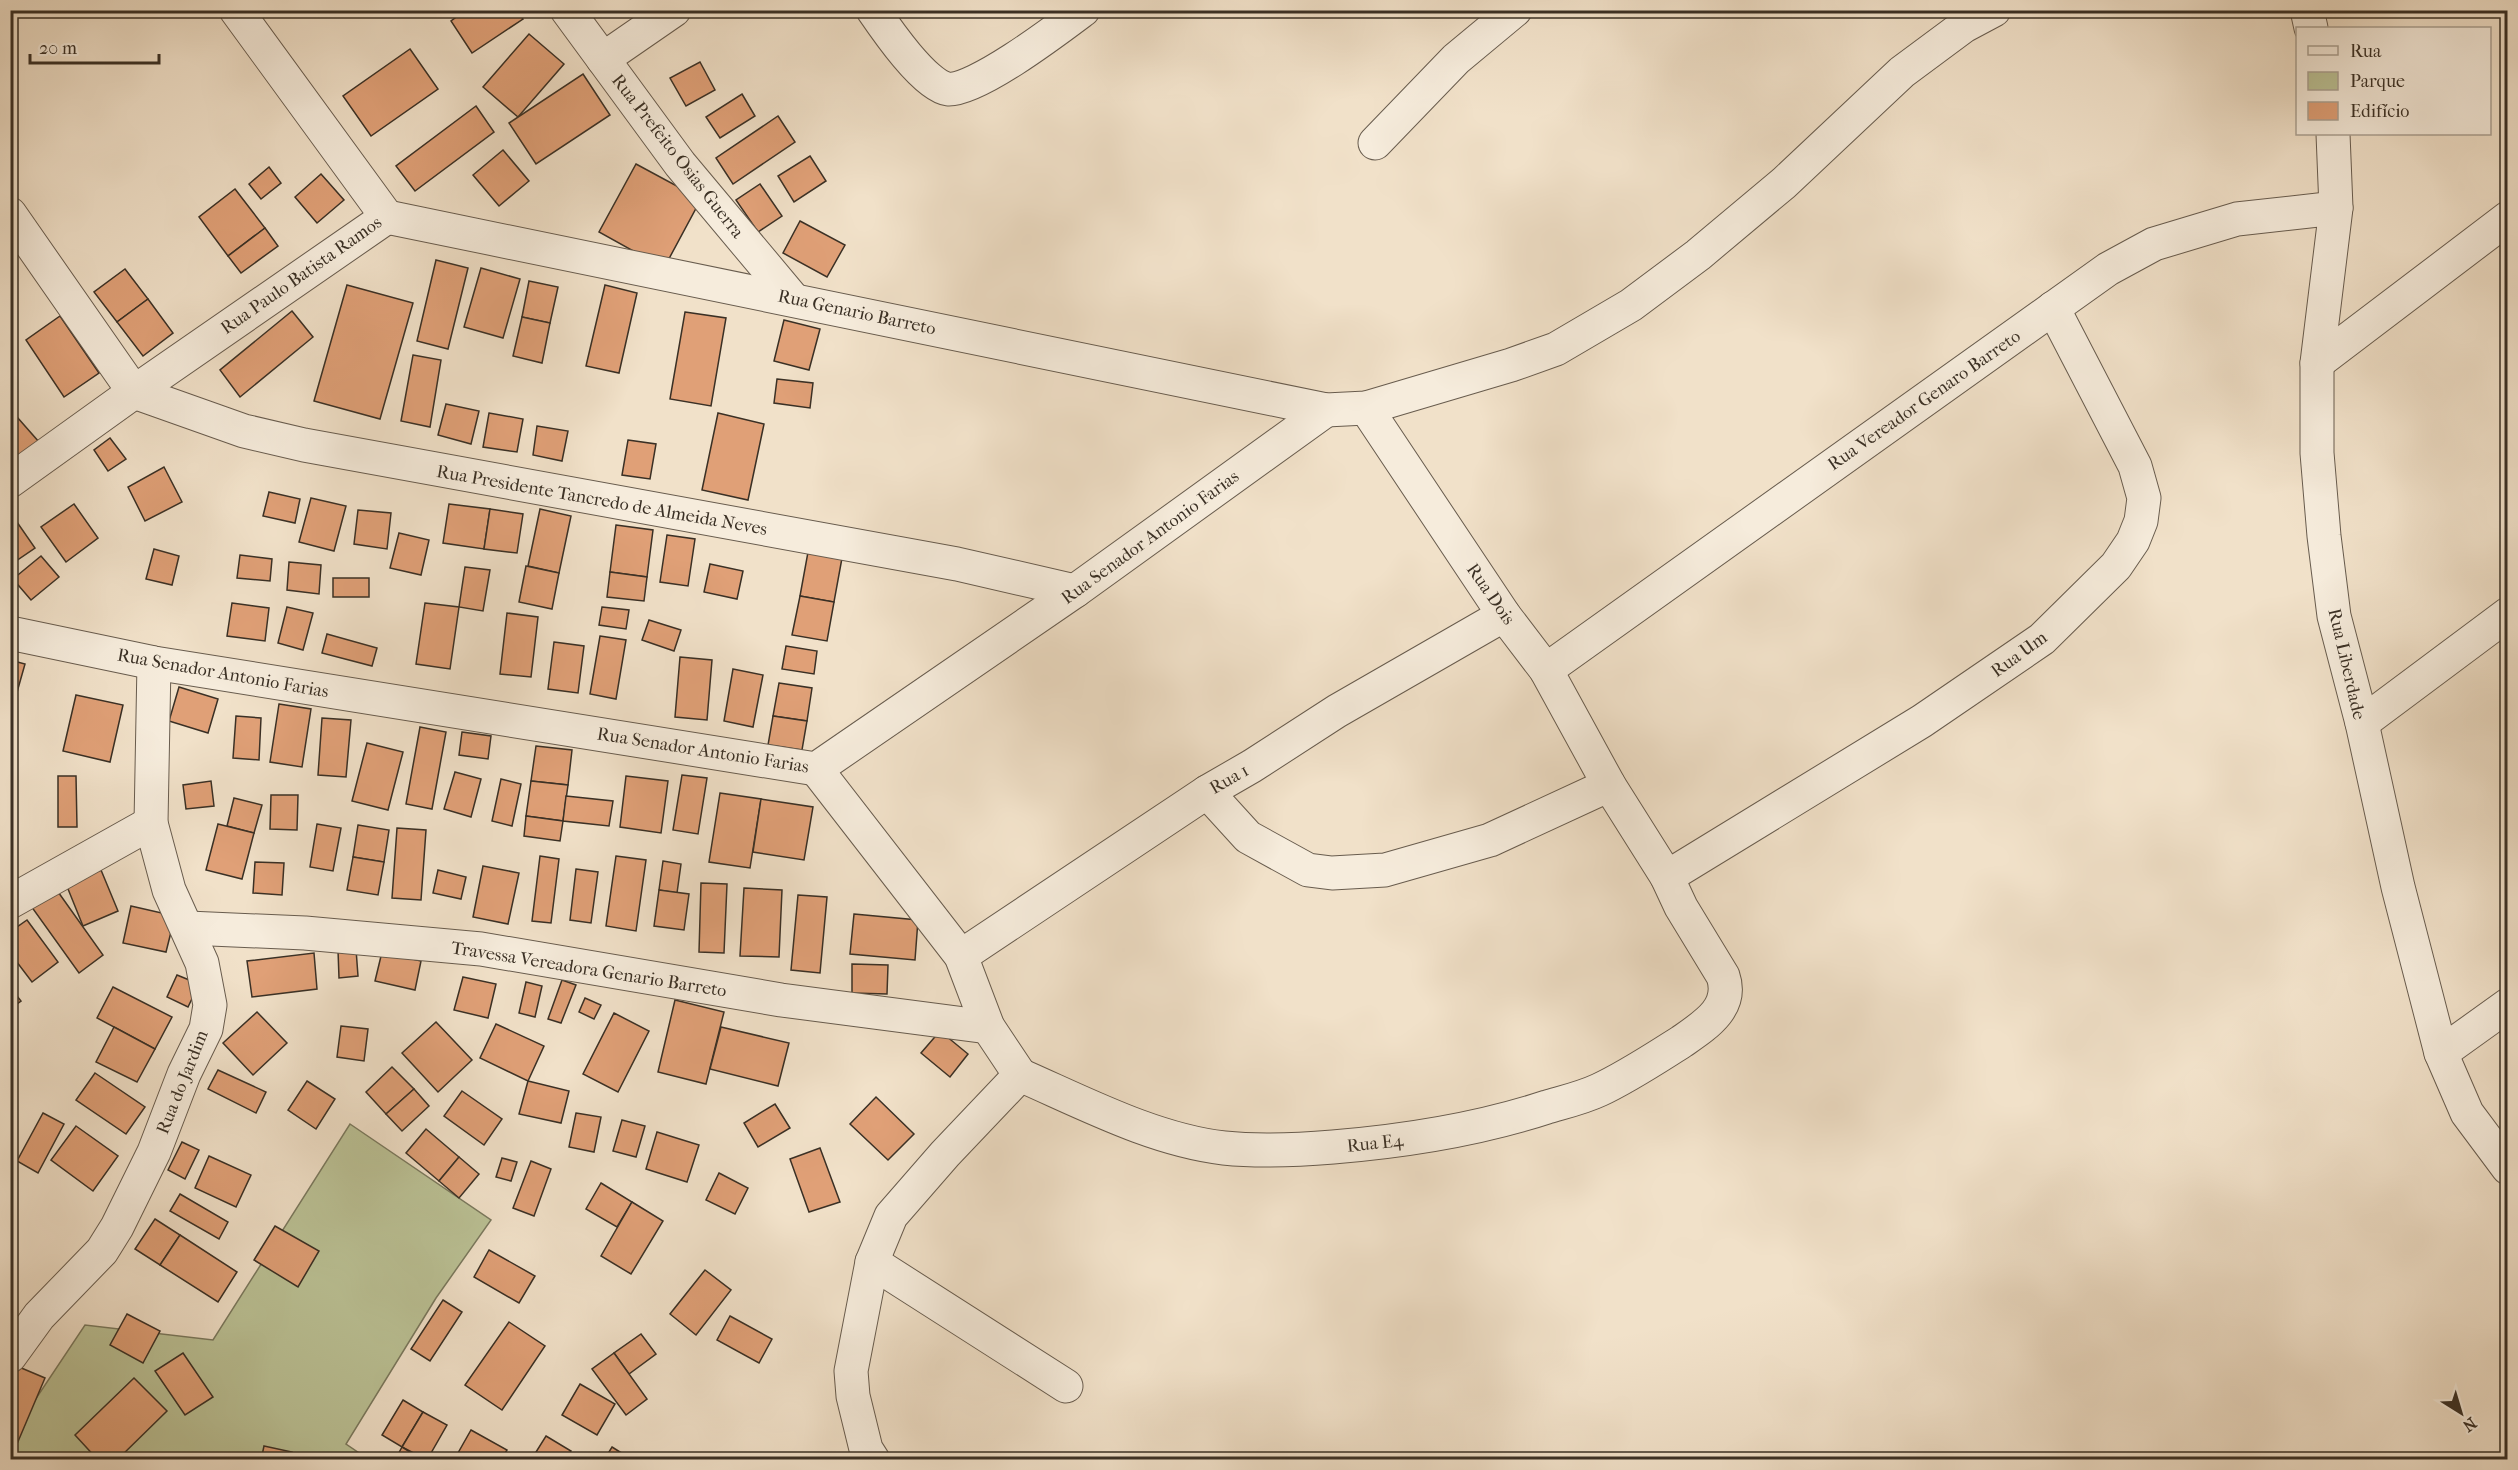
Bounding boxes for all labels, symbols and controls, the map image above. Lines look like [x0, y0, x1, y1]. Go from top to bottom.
scale bar [30, 27, 159, 65]
legend [2296, 27, 2491, 135]
text: 20 m [39, 38, 77, 59]
text: Rua [2350, 41, 2382, 62]
street label: Rua Prefeito Osias Guerra [607, 70, 748, 243]
text: Parque [2350, 71, 2405, 92]
text: Edifício [2350, 101, 2409, 122]
street label: Rua Paulo Batista Ramos [217, 212, 386, 339]
street label: Rua Genario Barreto [776, 285, 938, 340]
street label: Rua Vereador Genaro Barreto [1824, 326, 2025, 475]
street label: Rua Presidente Tancredo de Almeida Neves [435, 461, 769, 540]
street label: Rua Senador Antonio Farias [1057, 466, 1243, 609]
street label: Rua Dois [1462, 560, 1519, 629]
street label: Rua Liberdade [2323, 606, 2370, 722]
street label: Rua Um [1987, 627, 2051, 682]
street label: Rua Senador Antonio Farias [116, 645, 331, 702]
street label: Rua Senador Antonio Farias [595, 723, 811, 778]
street label: Rua 1 [1206, 760, 1253, 799]
street label: Travessa Vereadora Genario Barreto [450, 937, 728, 1002]
street label: Rua do Jardim [152, 1027, 213, 1137]
street label: Rua E4 [1346, 1130, 1405, 1157]
north arrow [2431, 1383, 2491, 1443]
text: N [2458, 1413, 2480, 1436]

